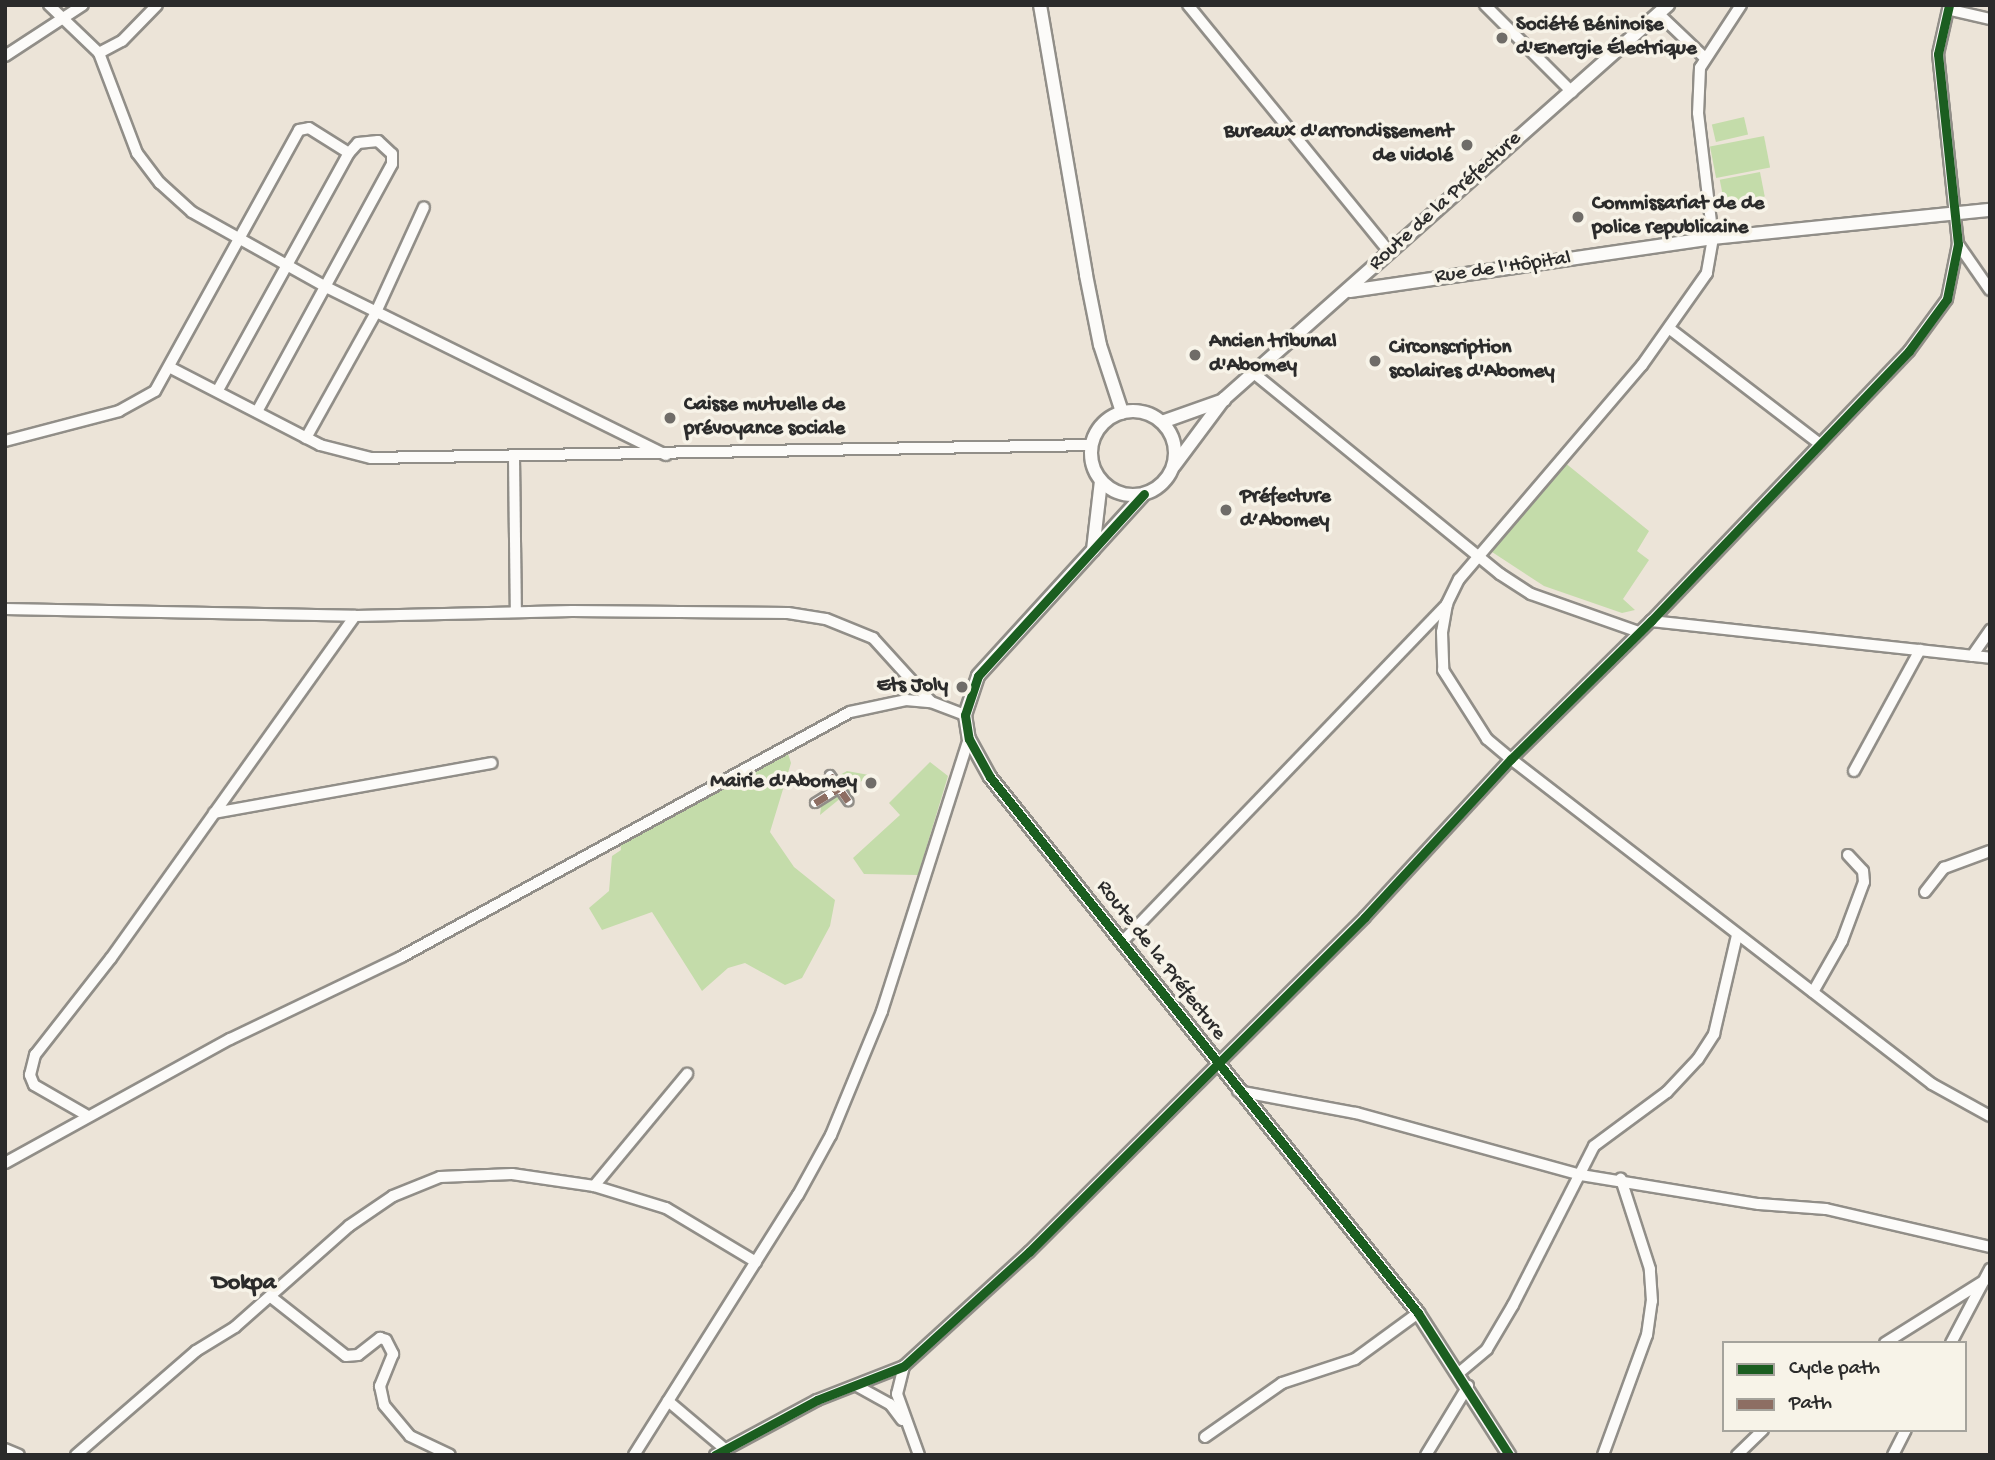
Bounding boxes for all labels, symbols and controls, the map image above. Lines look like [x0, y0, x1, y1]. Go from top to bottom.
place label: Société Béninoise d'Energie Électrique [1516, 13, 1697, 63]
marker: Société Béninoise d'Energie Électrique [1494, 30, 1510, 46]
place label: Bureaux d'arrondissement de vidolé [1224, 120, 1453, 170]
street label: Route de la Préfecture [1365, 127, 1527, 277]
marker: Bureaux d'arrondissement de vidolé [1459, 137, 1475, 153]
place label: Commissariat de de police republicaine [1592, 192, 1764, 242]
marker: Commissariat de de police republicaine [1570, 209, 1586, 225]
street label: Rue de l'Hôpital [1433, 247, 1573, 291]
place label: Ancien tribunal d'Abomey [1209, 330, 1337, 380]
place label: Circonscription scolaires d'Abomey [1389, 336, 1555, 386]
marker: Ancien tribunal d'Abomey [1187, 347, 1203, 363]
marker: Circonscription scolaires d'Abomey [1367, 353, 1383, 369]
place label: Caisse mutuelle de prévoyance sociale [684, 393, 845, 443]
marker: Caisse mutuelle de prévoyance sociale [662, 410, 678, 426]
place label: Préfecture d’Abomey [1240, 485, 1331, 535]
marker: Préfecture d’Abomey [1218, 502, 1234, 518]
place label: Ets Joly [877, 674, 948, 700]
marker: Ets Joly [954, 679, 970, 695]
place label: Mairie d'Abomey [710, 770, 857, 796]
marker: Mairie d'Abomey [863, 775, 879, 791]
street label: Route de la Préfecture [1090, 876, 1230, 1046]
district label: Dokpa [212, 1270, 276, 1298]
legend [1722, 1341, 1967, 1432]
text: Cycle path [1789, 1357, 1880, 1382]
text: Path [1789, 1392, 1832, 1417]

